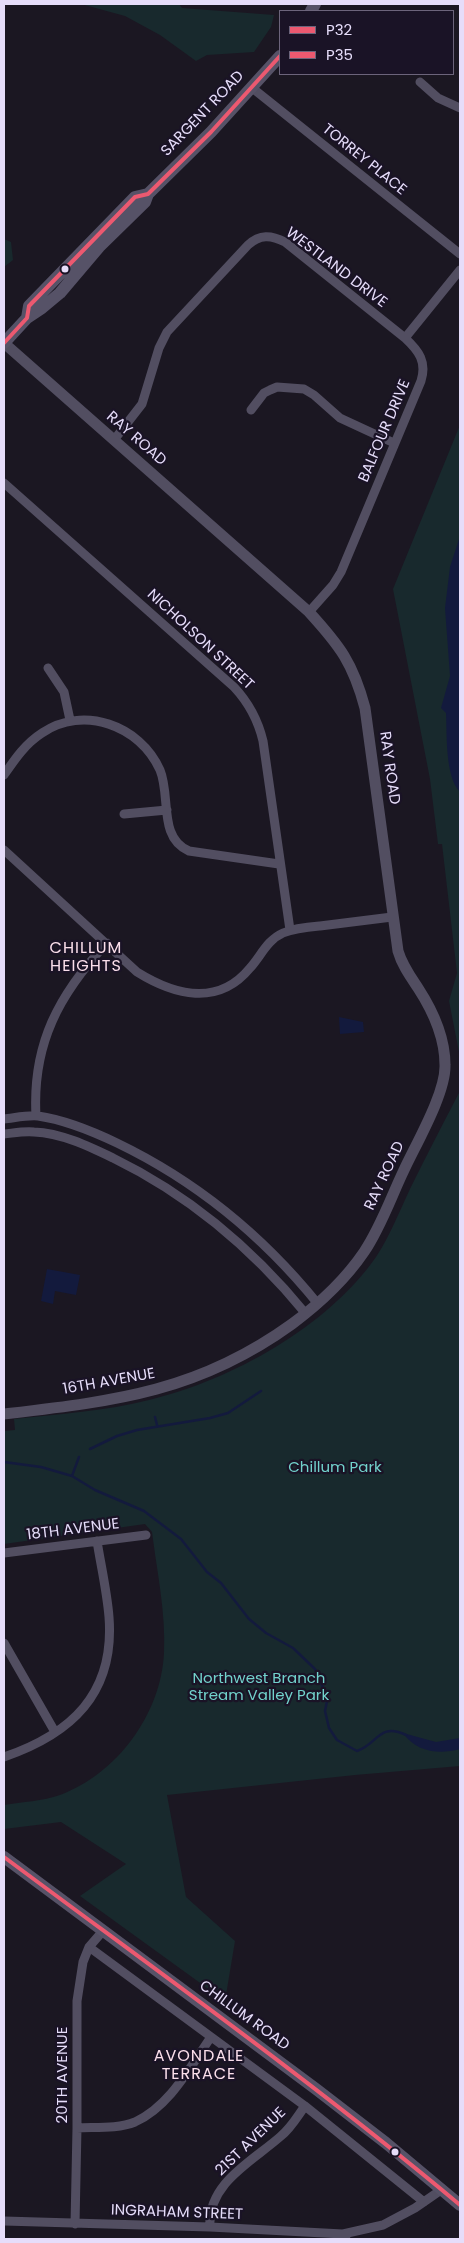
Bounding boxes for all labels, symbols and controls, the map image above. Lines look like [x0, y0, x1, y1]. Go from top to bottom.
legend [279, 10, 454, 75]
text: P32 [326, 19, 352, 40]
text: P35 [326, 44, 353, 65]
street label: SARGENT ROAD [158, 68, 248, 160]
street label: TORREY PLACE [318, 121, 410, 199]
street label: WESTLAND DRIVE [282, 224, 390, 312]
unlabelled marker [60, 264, 70, 274]
street label: BALFOUR DRIVE [355, 377, 415, 485]
street label: RAY ROAD [102, 408, 170, 470]
street label: NICHOLSON STREET [143, 586, 257, 694]
street label: RAY ROAD [375, 730, 403, 806]
district label: CHILLUM HEIGHTS [49, 939, 123, 977]
street label: RAY ROAD [361, 1139, 409, 1213]
street label: 16TH AVENUE [62, 1365, 156, 1399]
park label: Chillum Park [288, 1459, 382, 1477]
street label: 18TH AVENUE [26, 1515, 120, 1545]
park label: Northwest Branch Stream Valley Park [189, 1670, 329, 1705]
street label: CHILLUM ROAD [195, 1977, 293, 2055]
street label: 20TH AVENUE [54, 2027, 72, 2123]
district label: AVONDALE TERRACE [153, 2047, 245, 2085]
street label: 21ST AVENUE [212, 2104, 290, 2180]
unlabelled marker [390, 2147, 400, 2157]
street label: INGRAHAM STREET [111, 2202, 243, 2224]

